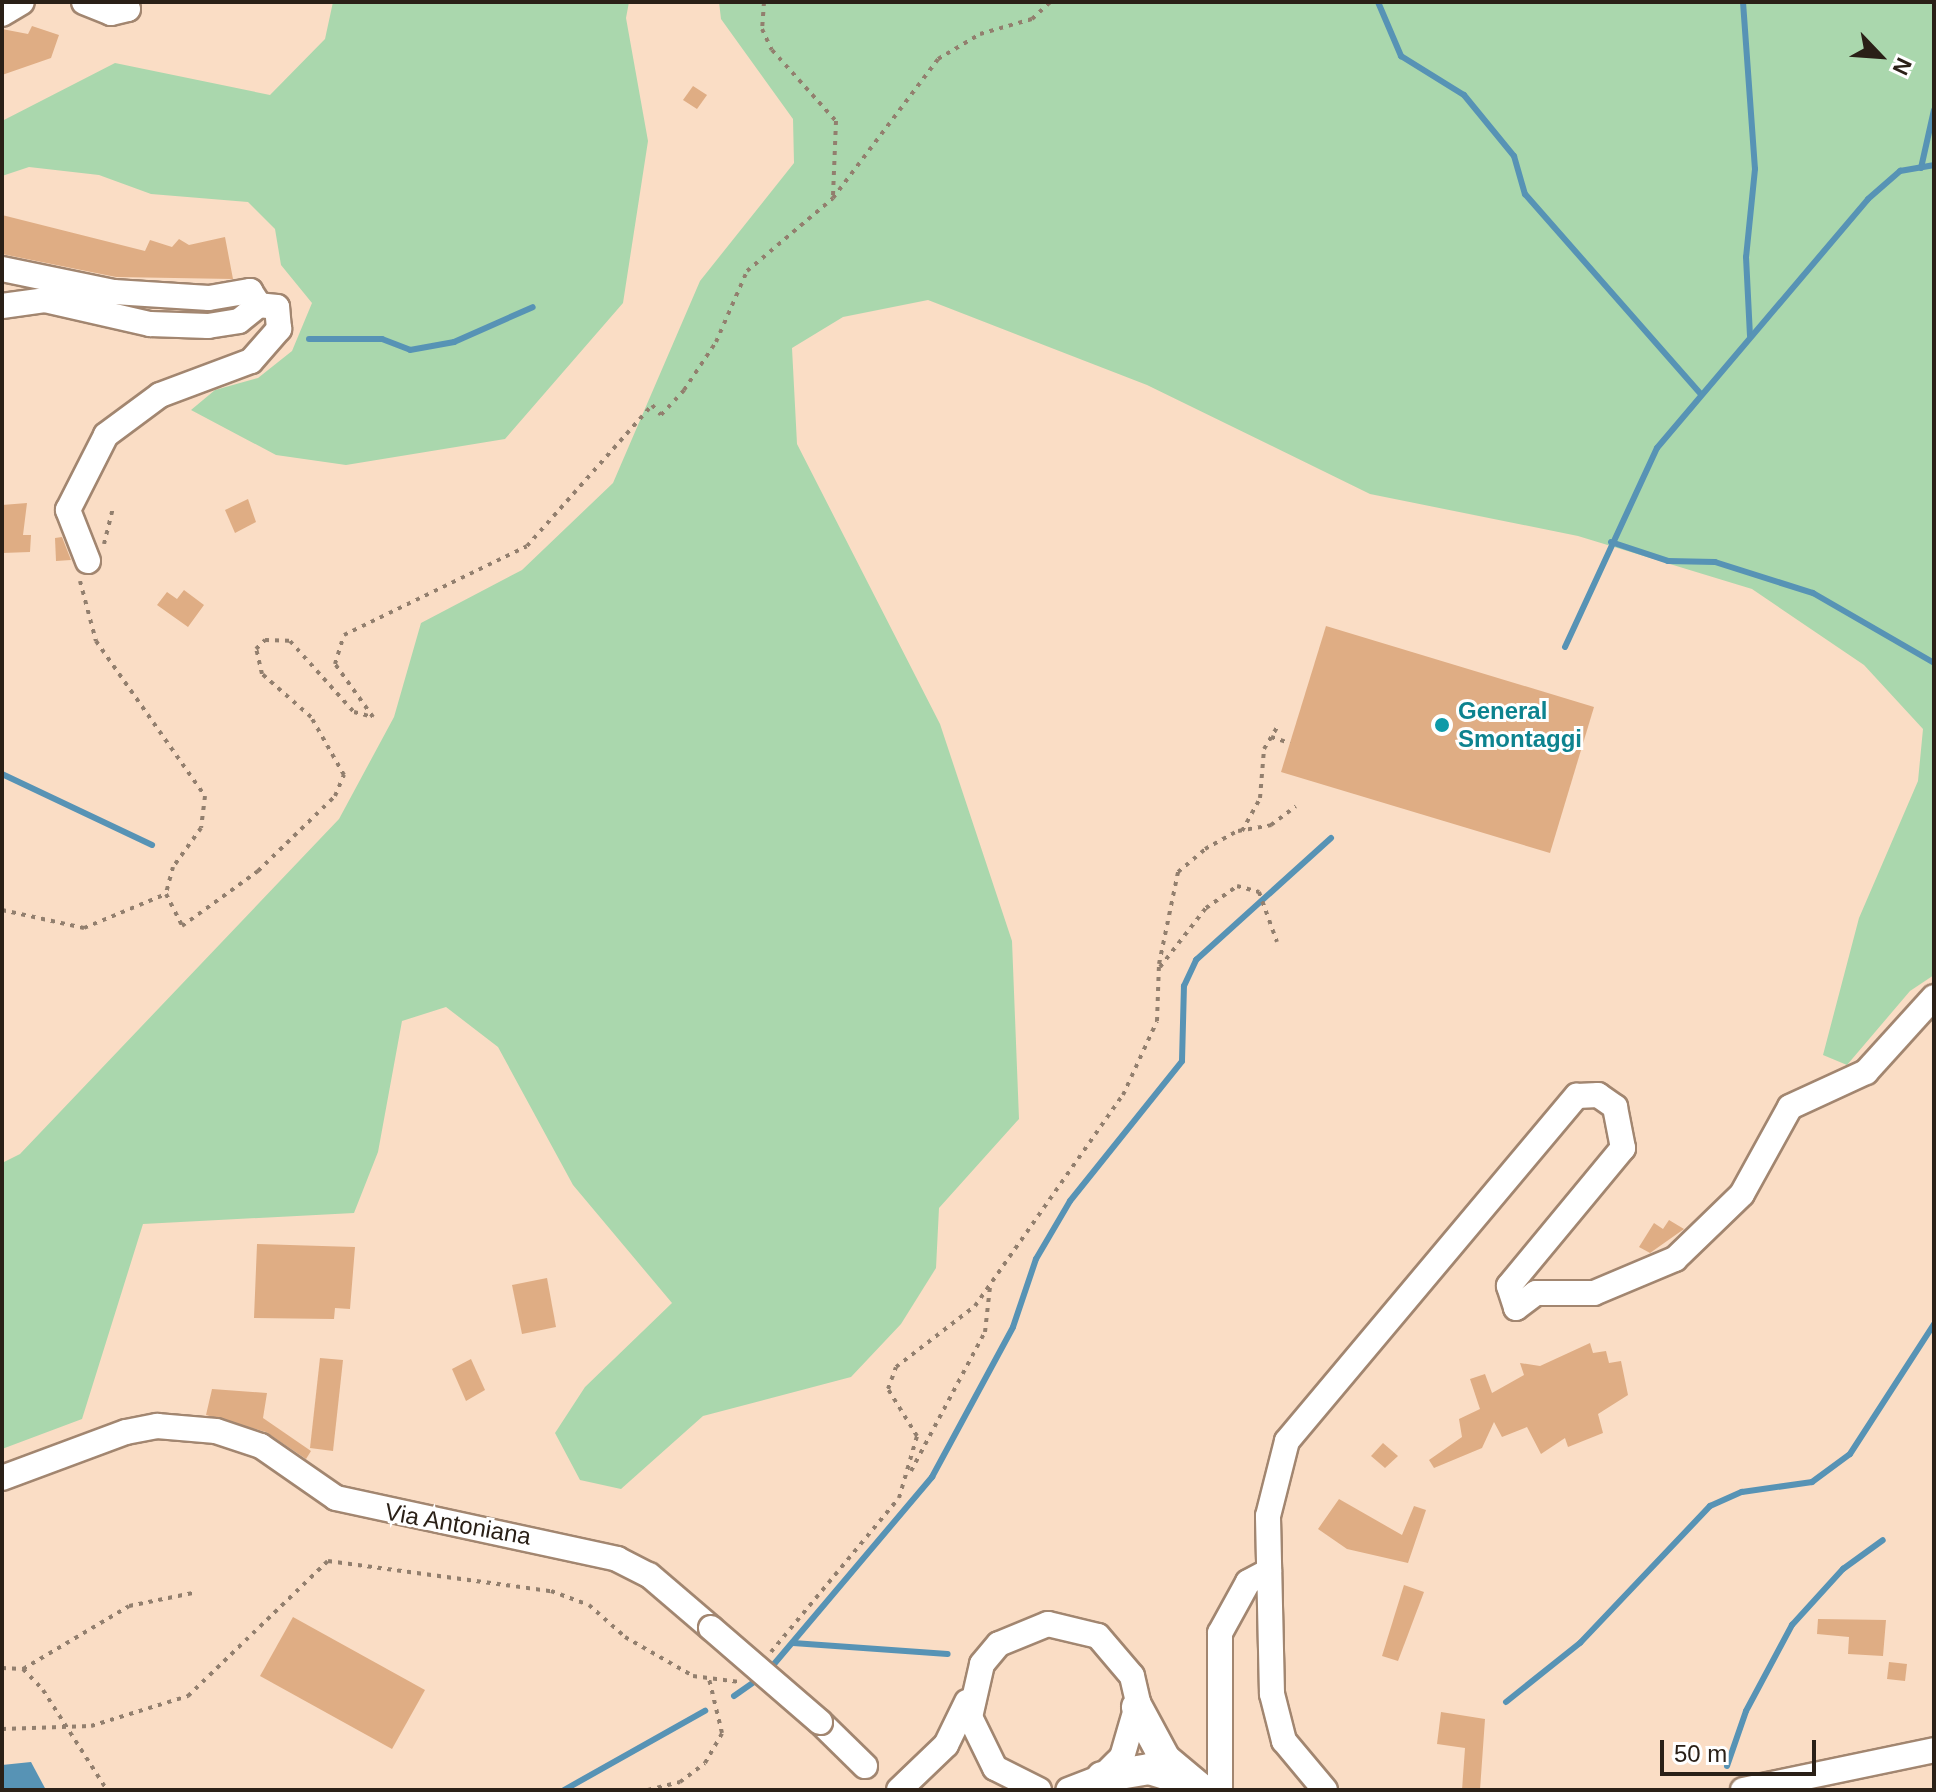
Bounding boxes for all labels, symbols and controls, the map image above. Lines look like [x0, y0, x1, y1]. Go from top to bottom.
north arrow [1840, 16, 1920, 96]
text: N [1888, 54, 1917, 79]
place label: General Smontaggi [1458, 697, 1582, 753]
marker: General Smontaggi [1433, 716, 1451, 734]
street label: Via Antoniana [382, 1497, 534, 1551]
scale bar [1664, 1724, 1820, 1774]
text: 50 m [1674, 1740, 1727, 1767]

